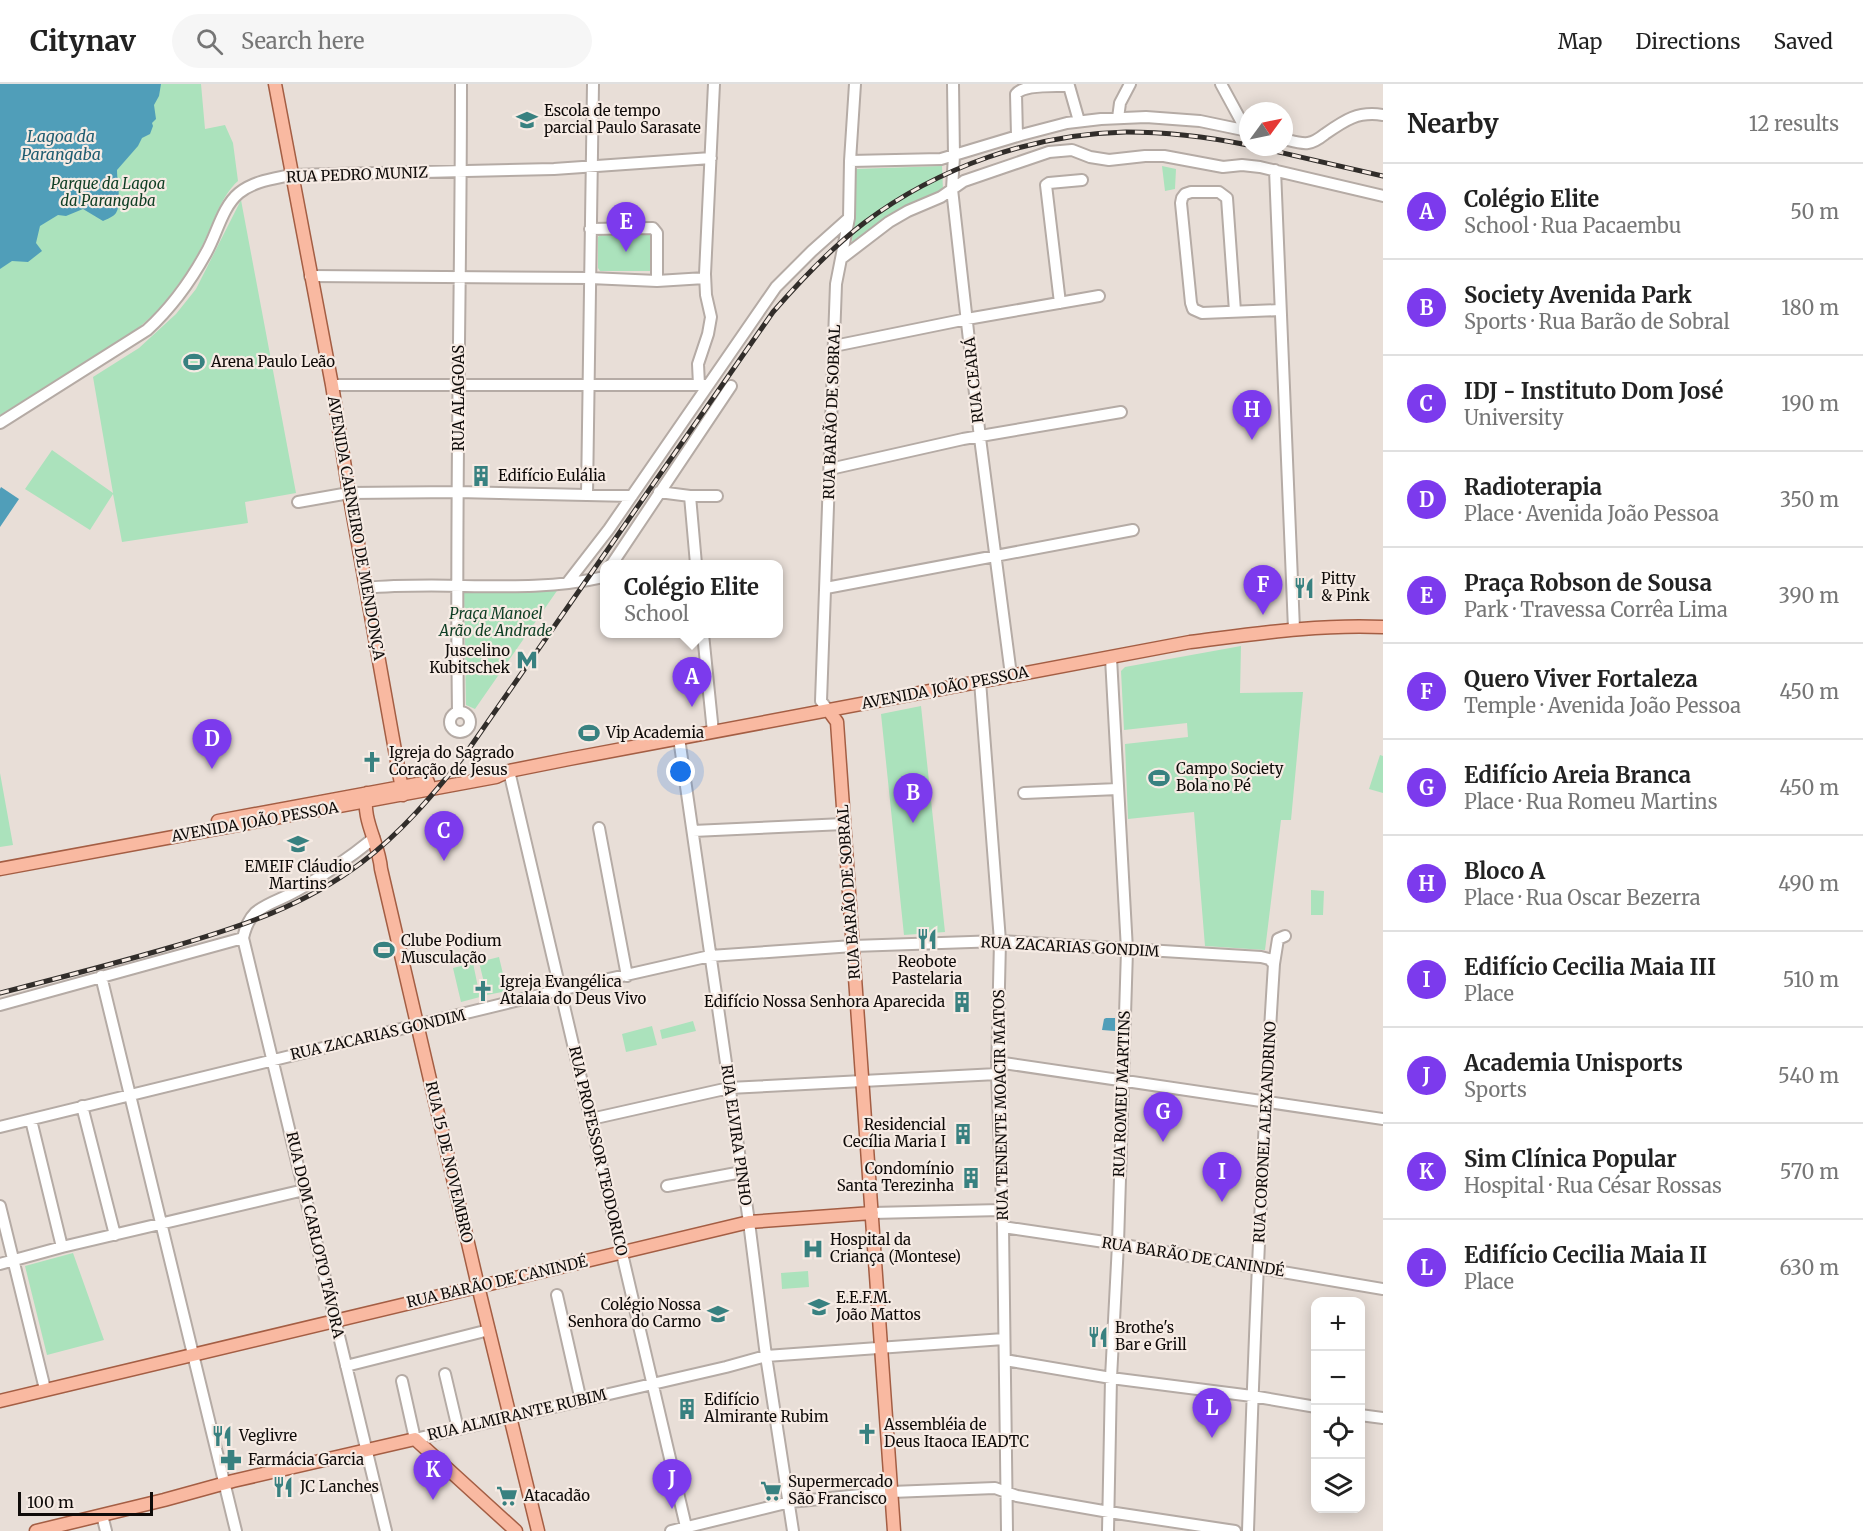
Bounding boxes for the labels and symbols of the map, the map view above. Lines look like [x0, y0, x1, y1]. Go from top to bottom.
place label: Escola de tempo parcial Paulo Sarasate [544, 101, 701, 137]
north arrow [1239, 102, 1293, 156]
school or university icon: Escola de tempo parcial Paulo Sarasate [515, 108, 539, 132]
water label: Lagoa da Parangaba [21, 126, 101, 164]
street label: RUA PEDRO MUNIZ [286, 163, 429, 186]
park label: Parque da Lagoa da Parangaba [51, 174, 165, 210]
pin: E [606, 202, 646, 252]
street label: RUA BARÃO DE SOBRAL [819, 323, 844, 500]
street label: RUA CEARÁ [958, 336, 987, 424]
street label: RUA ALAGOAS [449, 345, 468, 451]
sports icon: Arena Paulo Leão [182, 350, 206, 374]
place label: Arena Paulo Leão [210, 352, 335, 371]
pin: H [1232, 390, 1272, 440]
street label: AVENIDA CARNEIRO DE MENDONÇA [324, 393, 389, 662]
building icon: Edifício Eulália [469, 464, 493, 488]
place label: Edifício Eulália [498, 466, 606, 485]
pin: F [1244, 566, 1282, 615]
place label: Pitty & Pink [1321, 569, 1370, 605]
restaurant icon: Pitty & Pink [1292, 576, 1316, 600]
park label: Praça Manoel Arão de Andrade [438, 604, 553, 640]
place label: Juscelino Kubitschek [429, 641, 510, 677]
metro station icon: Juscelino Kubitschek [515, 648, 539, 672]
pin: A [672, 658, 712, 707]
street label: AVENIDA JOÃO PESSOA [859, 662, 1030, 713]
pin: D [192, 720, 232, 769]
sports icon: Vip Academia [577, 721, 601, 745]
place label: Vip Academia [605, 723, 704, 742]
place label: Igreja do Sagrado Coração de Jesus [389, 743, 514, 779]
church icon: Igreja do Sagrado Coração de Jesus [360, 750, 384, 774]
your location [666, 757, 695, 786]
place label: Campo Society Bola no Pé [1176, 759, 1284, 795]
sports icon: Campo Society Bola no Pé [1147, 766, 1171, 790]
pin: B [894, 774, 932, 823]
street label: AVENIDA JOÃO PESSOA [169, 797, 340, 846]
street label: RUA BARÃO DE SOBRAL [833, 803, 864, 980]
pin: C [424, 812, 464, 861]
school or university icon: EMEIF Cláudio Martins [286, 832, 310, 856]
place label: EMEIF Cláudio Martins [245, 857, 352, 893]
restaurant icon: Reobote Pastelaria [915, 927, 939, 951]
place label: Clube Podium Musculação [401, 931, 502, 967]
street label: RUA ZACARIAS GONDIM [980, 932, 1160, 961]
sports icon: Clube Podium Musculação [372, 938, 396, 962]
place label: Reobote Pastelaria [892, 952, 962, 988]
place label: Igreja Evangélica Atalaia do Deus Vivo [499, 972, 647, 1008]
church icon: Igreja Evangélica Atalaia do Deus Vivo [471, 979, 495, 1003]
street label: RUA TENENTE MOACIR MATOS [989, 989, 1012, 1221]
building icon: Edifício Nossa Senhora Aparecida [950, 990, 974, 1014]
place label: Edifício Nossa Senhora Aparecida [704, 992, 945, 1011]
street label: RUA ZACARIAS GONDIM [288, 1005, 467, 1064]
street label: RUA ROMEU MARTINS [1109, 1010, 1134, 1178]
street label: RUA CORONEL ALEXANDRINO [1249, 1020, 1280, 1243]
street label: RUA PROFESSOR TEODORICO [565, 1044, 632, 1258]
street label: RUA ELVIRA PINHO [717, 1063, 756, 1207]
street label: RUA 15 DE NOVEMBRO [422, 1079, 477, 1245]
pin: G [1144, 1092, 1182, 1142]
place label: Residencial Cecília Maria I [843, 1115, 946, 1151]
building icon: Residencial Cecília Maria I [951, 1122, 975, 1146]
street label: RUA DOM CARLOTO TÁVORA [282, 1129, 350, 1341]
pin: I [1202, 1152, 1242, 1202]
place label: Condomínio Santa Terezinha [837, 1159, 954, 1195]
building icon: Condomínio Santa Terezinha [959, 1166, 983, 1190]
place label: Hospital da Criança (Montese) [830, 1230, 961, 1266]
street label: RUA BARÃO DE CANINDÉ [1100, 1232, 1286, 1280]
hospital icon: Hospital da Criança (Montese) [801, 1237, 825, 1261]
street label: RUA BARÃO DE CANINDÉ [404, 1250, 590, 1312]
place label: E.E.F.M. João Mattos [835, 1288, 921, 1324]
place label: Colégio Nossa Senhora do Carmo [568, 1295, 701, 1331]
school or university icon: E.E.F.M. João Mattos [807, 1295, 831, 1319]
school or university icon: Colégio Nossa Senhora do Carmo [706, 1302, 730, 1326]
place label: Brothe's Bar e Grill [1115, 1318, 1187, 1354]
restaurant icon: Brothe's Bar e Grill [1086, 1325, 1110, 1349]
street label: RUA ALMIRANTE RUBIM [425, 1385, 609, 1444]
pin: L [1192, 1388, 1232, 1438]
place label: Edifício Almirante Rubim [703, 1390, 829, 1426]
building icon: Edifício Almirante Rubim [675, 1397, 699, 1421]
place label: Assembléia de Deus Itaoca IEADTC [883, 1415, 1029, 1451]
church icon: Assembléia de Deus Itaoca IEADTC [855, 1422, 879, 1446]
restaurant icon: Veglivre [210, 1424, 234, 1448]
place label: Veglivre [238, 1426, 297, 1445]
pharmacy icon: Farmácia Garcia [219, 1448, 243, 1472]
place label: Farmácia Garcia [248, 1450, 364, 1469]
pin: K [414, 1450, 452, 1500]
pin: J [652, 1460, 692, 1509]
place label: Supermercado São Francisco [788, 1472, 893, 1508]
restaurant icon: JC Lanches [271, 1475, 295, 1499]
place label: JC Lanches [299, 1477, 379, 1496]
supermarket icon: Supermercado São Francisco [759, 1479, 783, 1503]
supermarket icon: Atacadão [495, 1484, 519, 1508]
place label: Atacadão [523, 1486, 590, 1505]
scale bar [18, 1489, 153, 1516]

